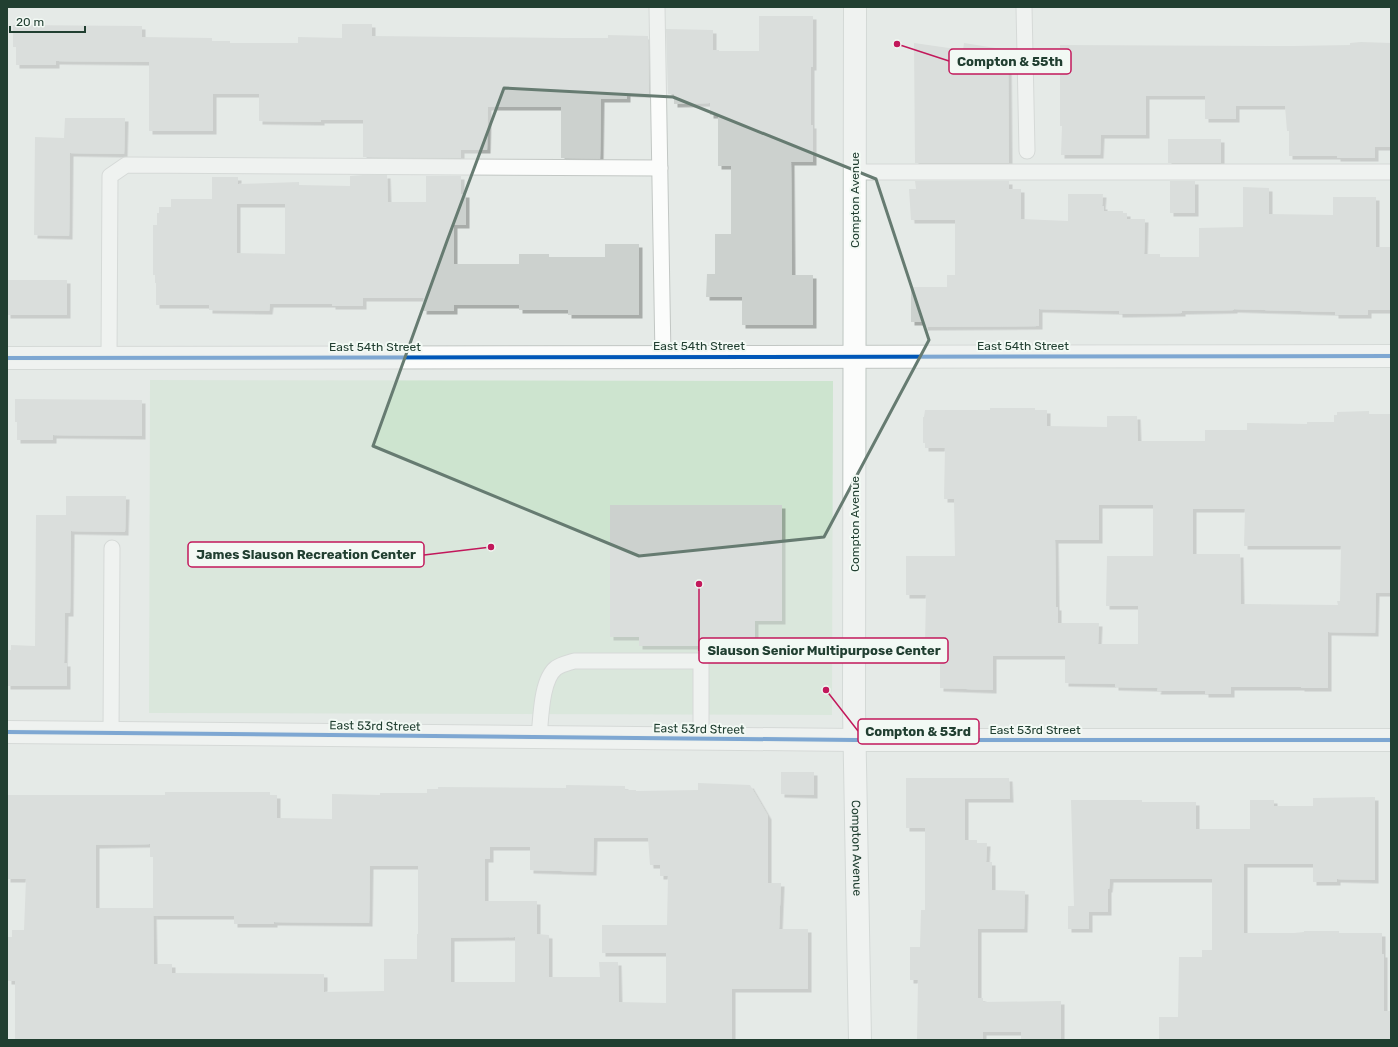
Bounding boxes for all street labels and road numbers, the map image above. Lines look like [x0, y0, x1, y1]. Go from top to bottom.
street label: Compton Avenue [848, 152, 862, 248]
street label: East 54th Street [653, 339, 745, 353]
street label: East 54th Street [977, 339, 1069, 353]
street label: East 54th Street [329, 340, 421, 354]
street label: Compton Avenue [848, 476, 862, 572]
street label: East 53rd Street [329, 718, 421, 734]
street label: East 53rd Street [653, 721, 745, 737]
street label: East 53rd Street [989, 723, 1081, 737]
street label: Compton Avenue [849, 800, 864, 896]

